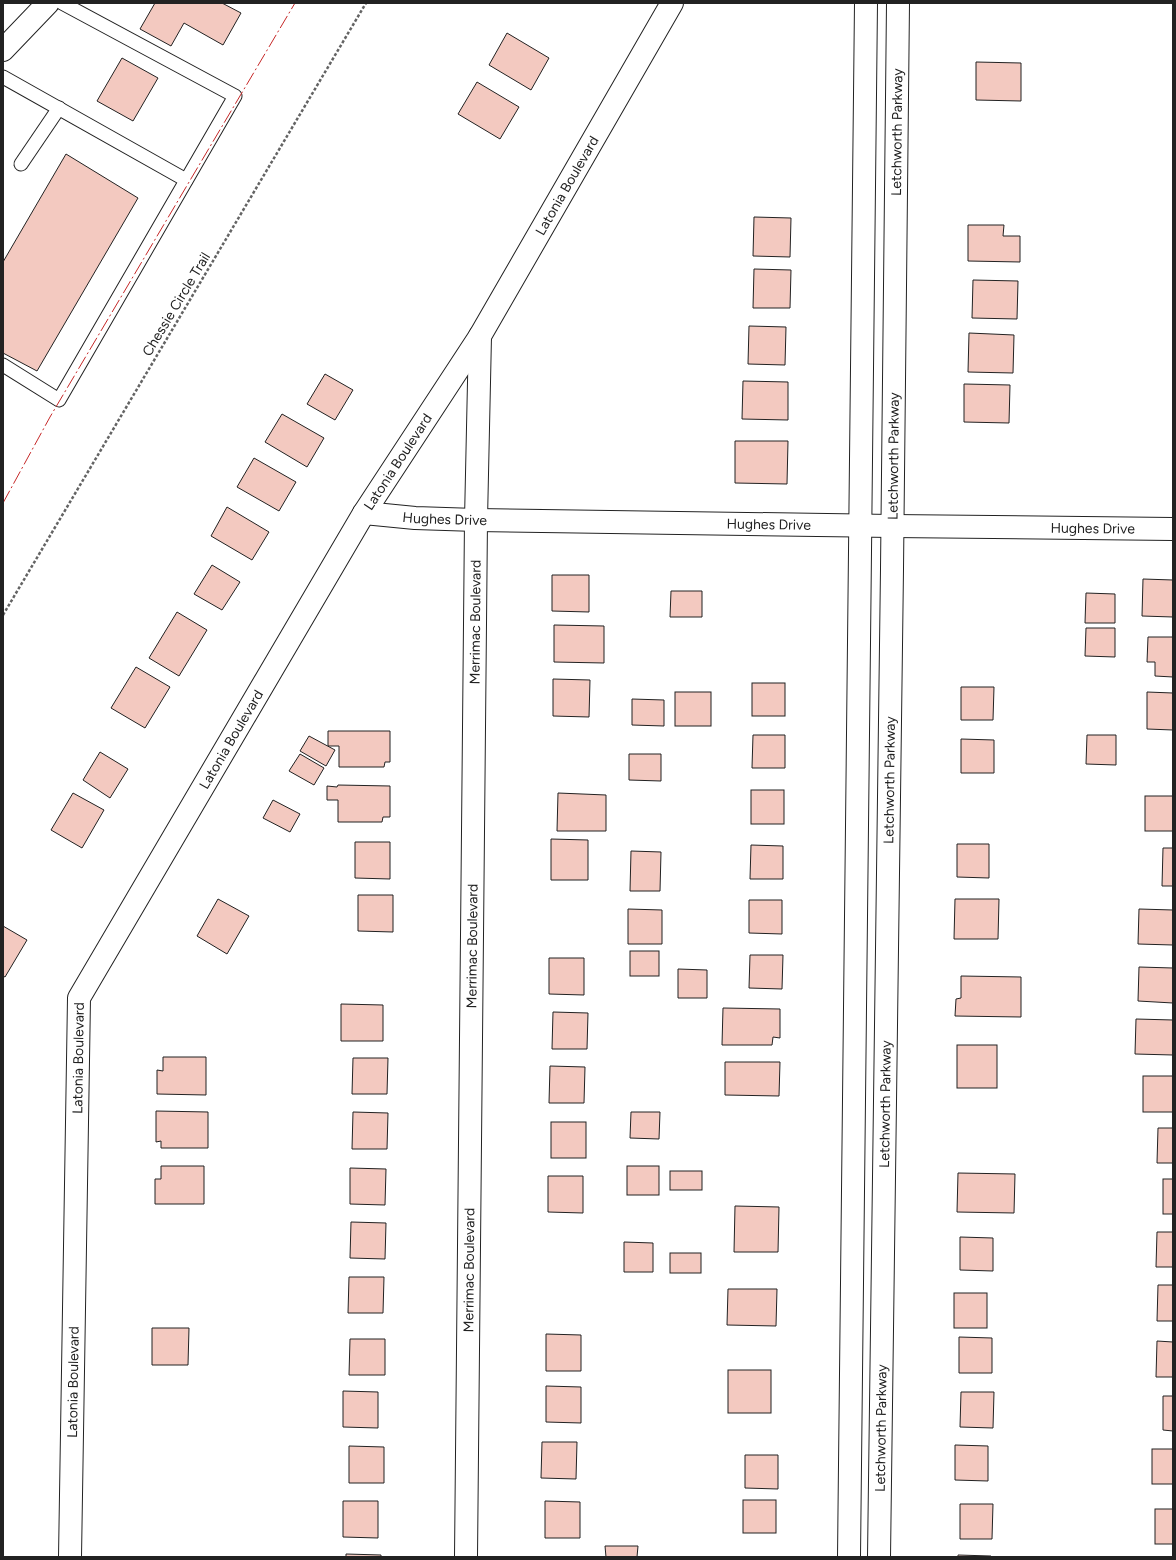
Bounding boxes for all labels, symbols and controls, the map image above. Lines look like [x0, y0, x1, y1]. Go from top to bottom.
street label: Letchworth Parkway [888, 68, 906, 196]
street label: Latonia Boulevard [532, 133, 603, 238]
street label: Chessie Circle Trail [139, 249, 214, 359]
street label: Letchworth Parkway [885, 392, 903, 520]
street label: Latonia Boulevard [360, 411, 436, 513]
street label: Hughes Drive [402, 509, 487, 529]
street label: Hughes Drive [726, 516, 811, 534]
street label: Hughes Drive [1050, 520, 1135, 538]
street label: Merrimac Boulevard [466, 560, 485, 684]
street label: Latonia Boulevard [196, 687, 267, 792]
street label: Letchworth Parkway [880, 716, 899, 844]
street label: Merrimac Boulevard [463, 884, 481, 1008]
street label: Latonia Boulevard [69, 1002, 88, 1114]
street label: Letchworth Parkway [876, 1039, 895, 1168]
street label: Merrimac Boulevard [460, 1208, 478, 1332]
street label: Latonia Boulevard [64, 1326, 83, 1438]
street label: Letchworth Parkway [872, 1363, 891, 1492]

